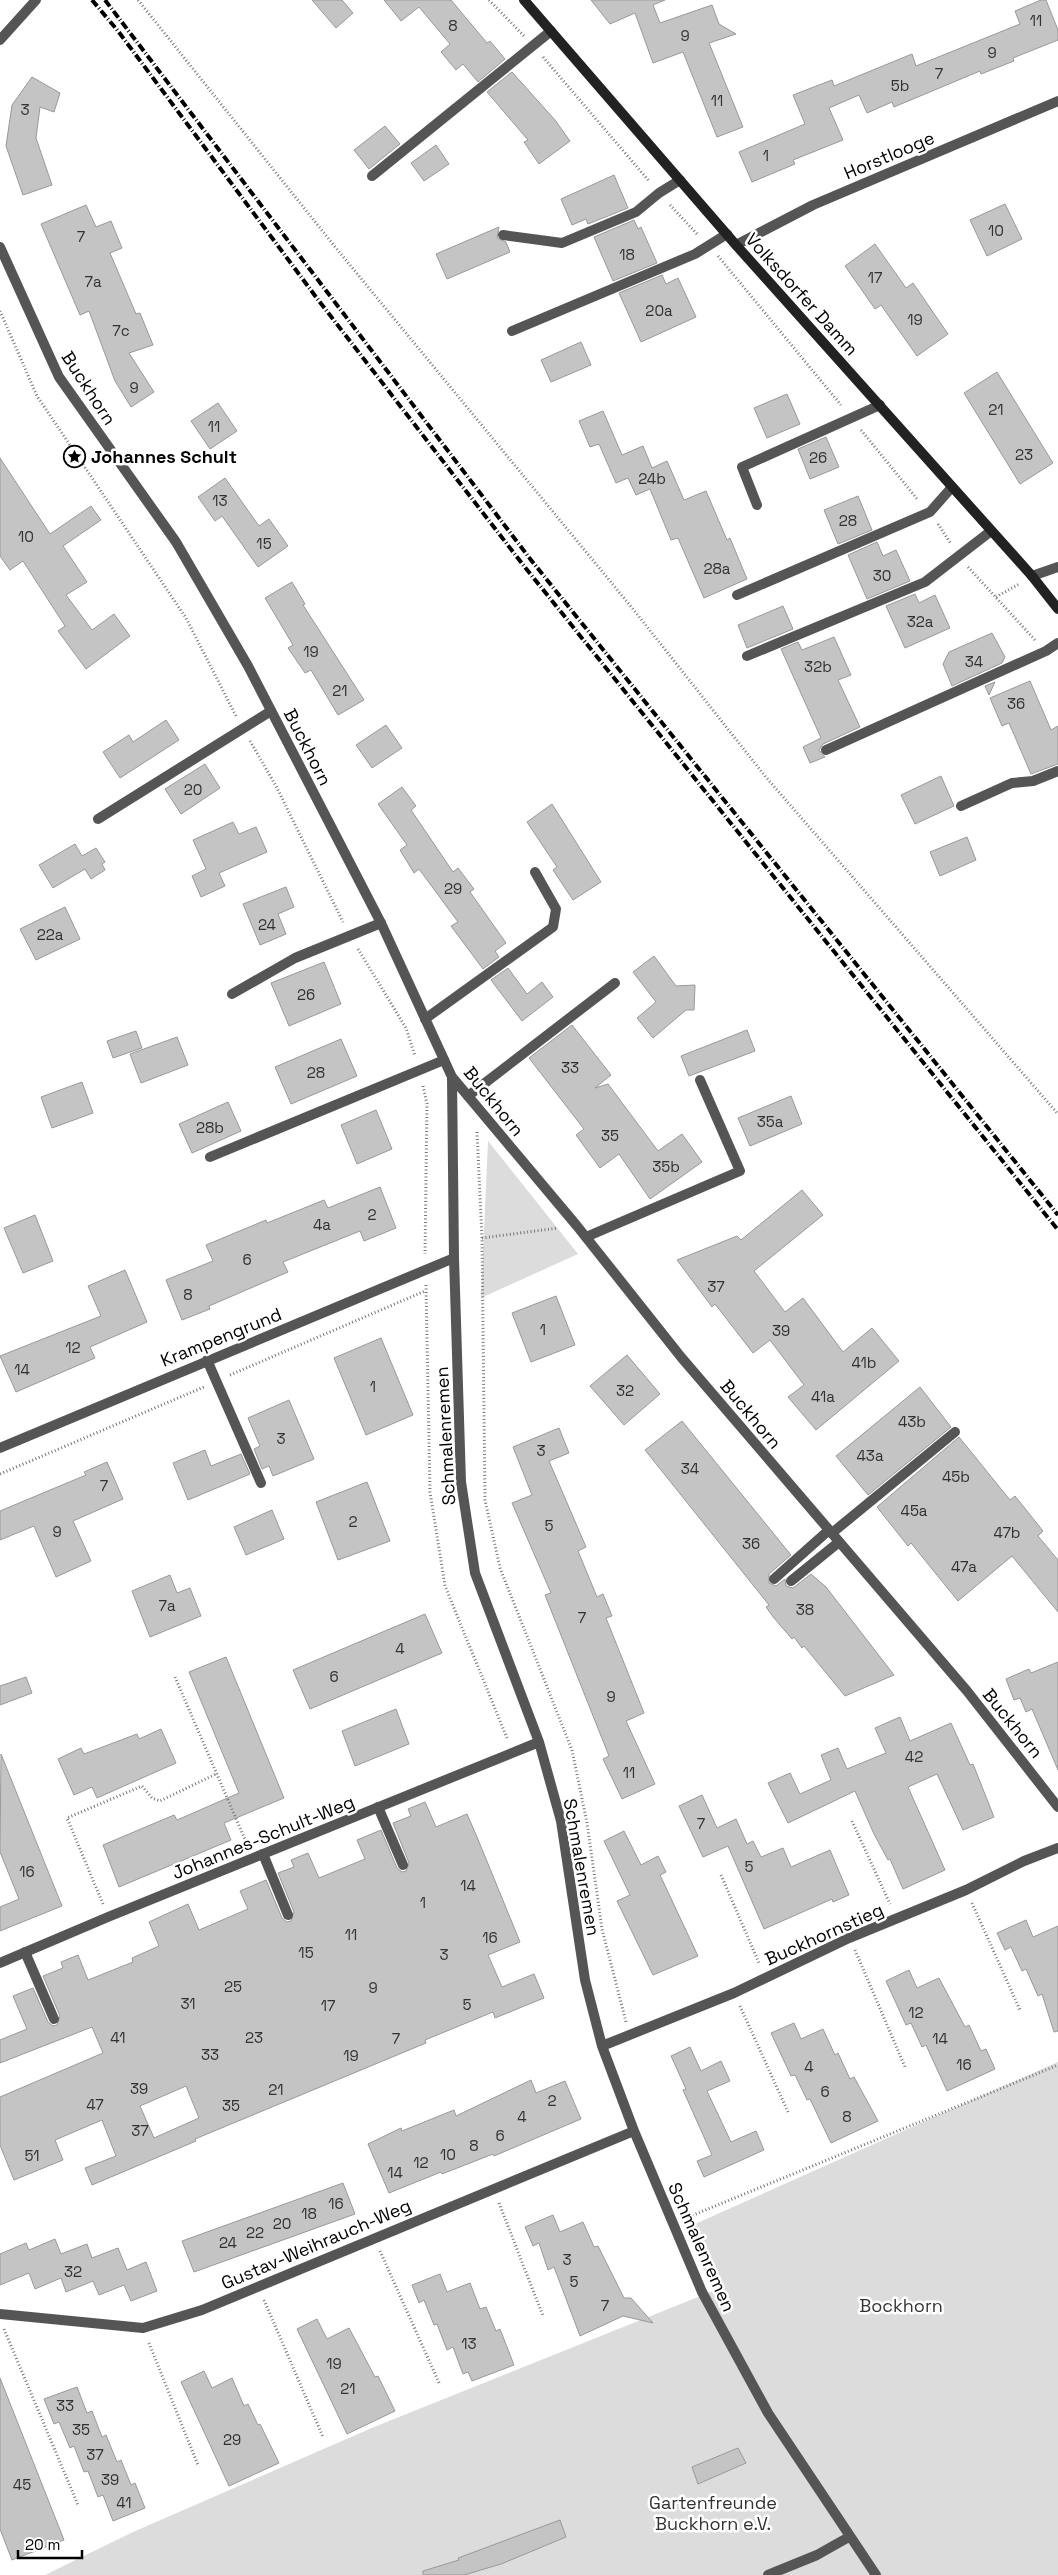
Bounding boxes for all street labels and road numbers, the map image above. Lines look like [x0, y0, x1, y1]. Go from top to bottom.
street label: Horstlooge [840, 126, 938, 184]
street label: Volksdorfer Damm [741, 228, 863, 360]
street label: Buckhorn [57, 347, 121, 429]
street label: Buckhorn [279, 705, 337, 789]
street label: Buckhorn [459, 1061, 529, 1141]
street label: Krampengrund [157, 1302, 285, 1372]
street label: Schmalenremen [430, 1366, 460, 1506]
street label: Buckhorn [715, 1375, 787, 1453]
street label: Buckhorn [978, 1683, 1048, 1763]
street label: Johannes-Schult-Weg [168, 1790, 358, 1884]
street label: Schmalenremen [559, 1797, 605, 1937]
street label: Buckhornstieg [761, 1898, 887, 1970]
street label: Schmalenremen [663, 2179, 741, 2315]
street label: Gustav-Weihrauch-Weg [218, 2194, 414, 2294]

